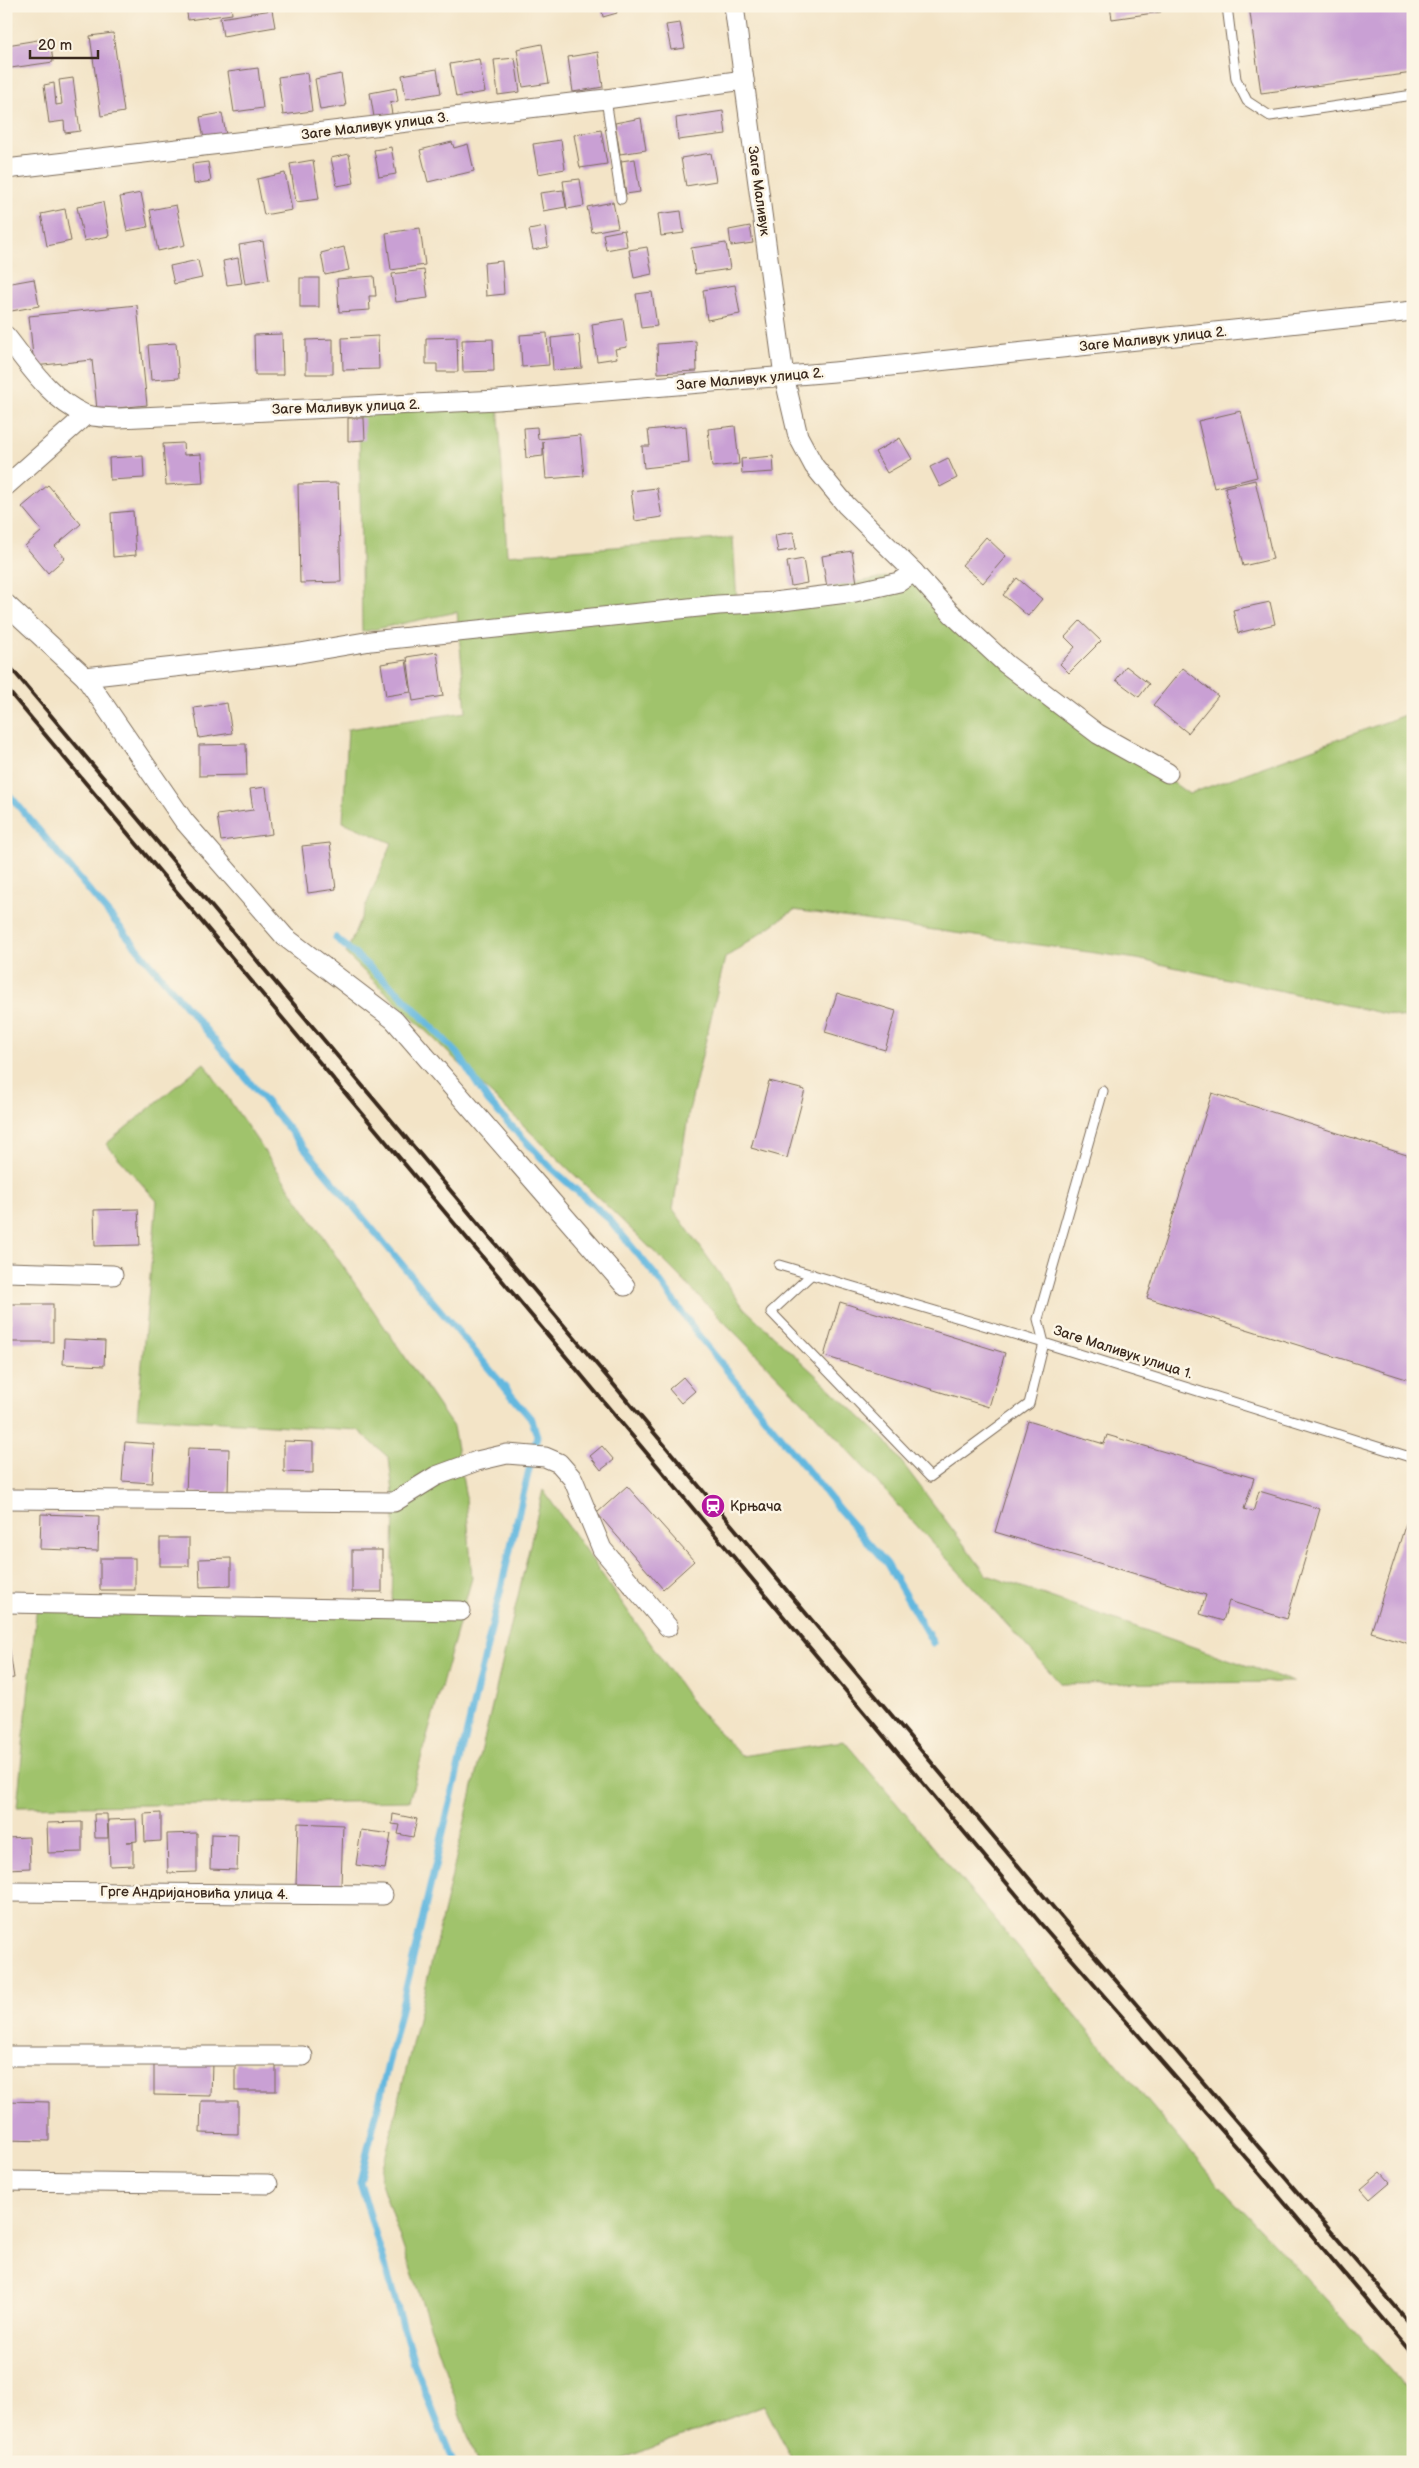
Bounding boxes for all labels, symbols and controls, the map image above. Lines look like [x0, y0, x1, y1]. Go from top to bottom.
scale bar [30, 28, 98, 60]
text: 20 m [38, 36, 72, 55]
street label: Заге Маливук улица 3. [300, 109, 450, 143]
street label: Заге Маливук [744, 145, 774, 238]
street label: Заге Маливук улица 2. [1079, 323, 1228, 355]
street label: Заге Маливук улица 2. [676, 364, 825, 394]
street label: Заге Маливук улица 2. [272, 396, 420, 418]
street label: Заге Маливук улица 1. [1051, 1322, 1195, 1383]
station icon: Крњача [700, 1493, 726, 1519]
place label: Крњача [730, 1498, 782, 1515]
street label: Грге Андријановића улица 4. [100, 1883, 288, 1903]

